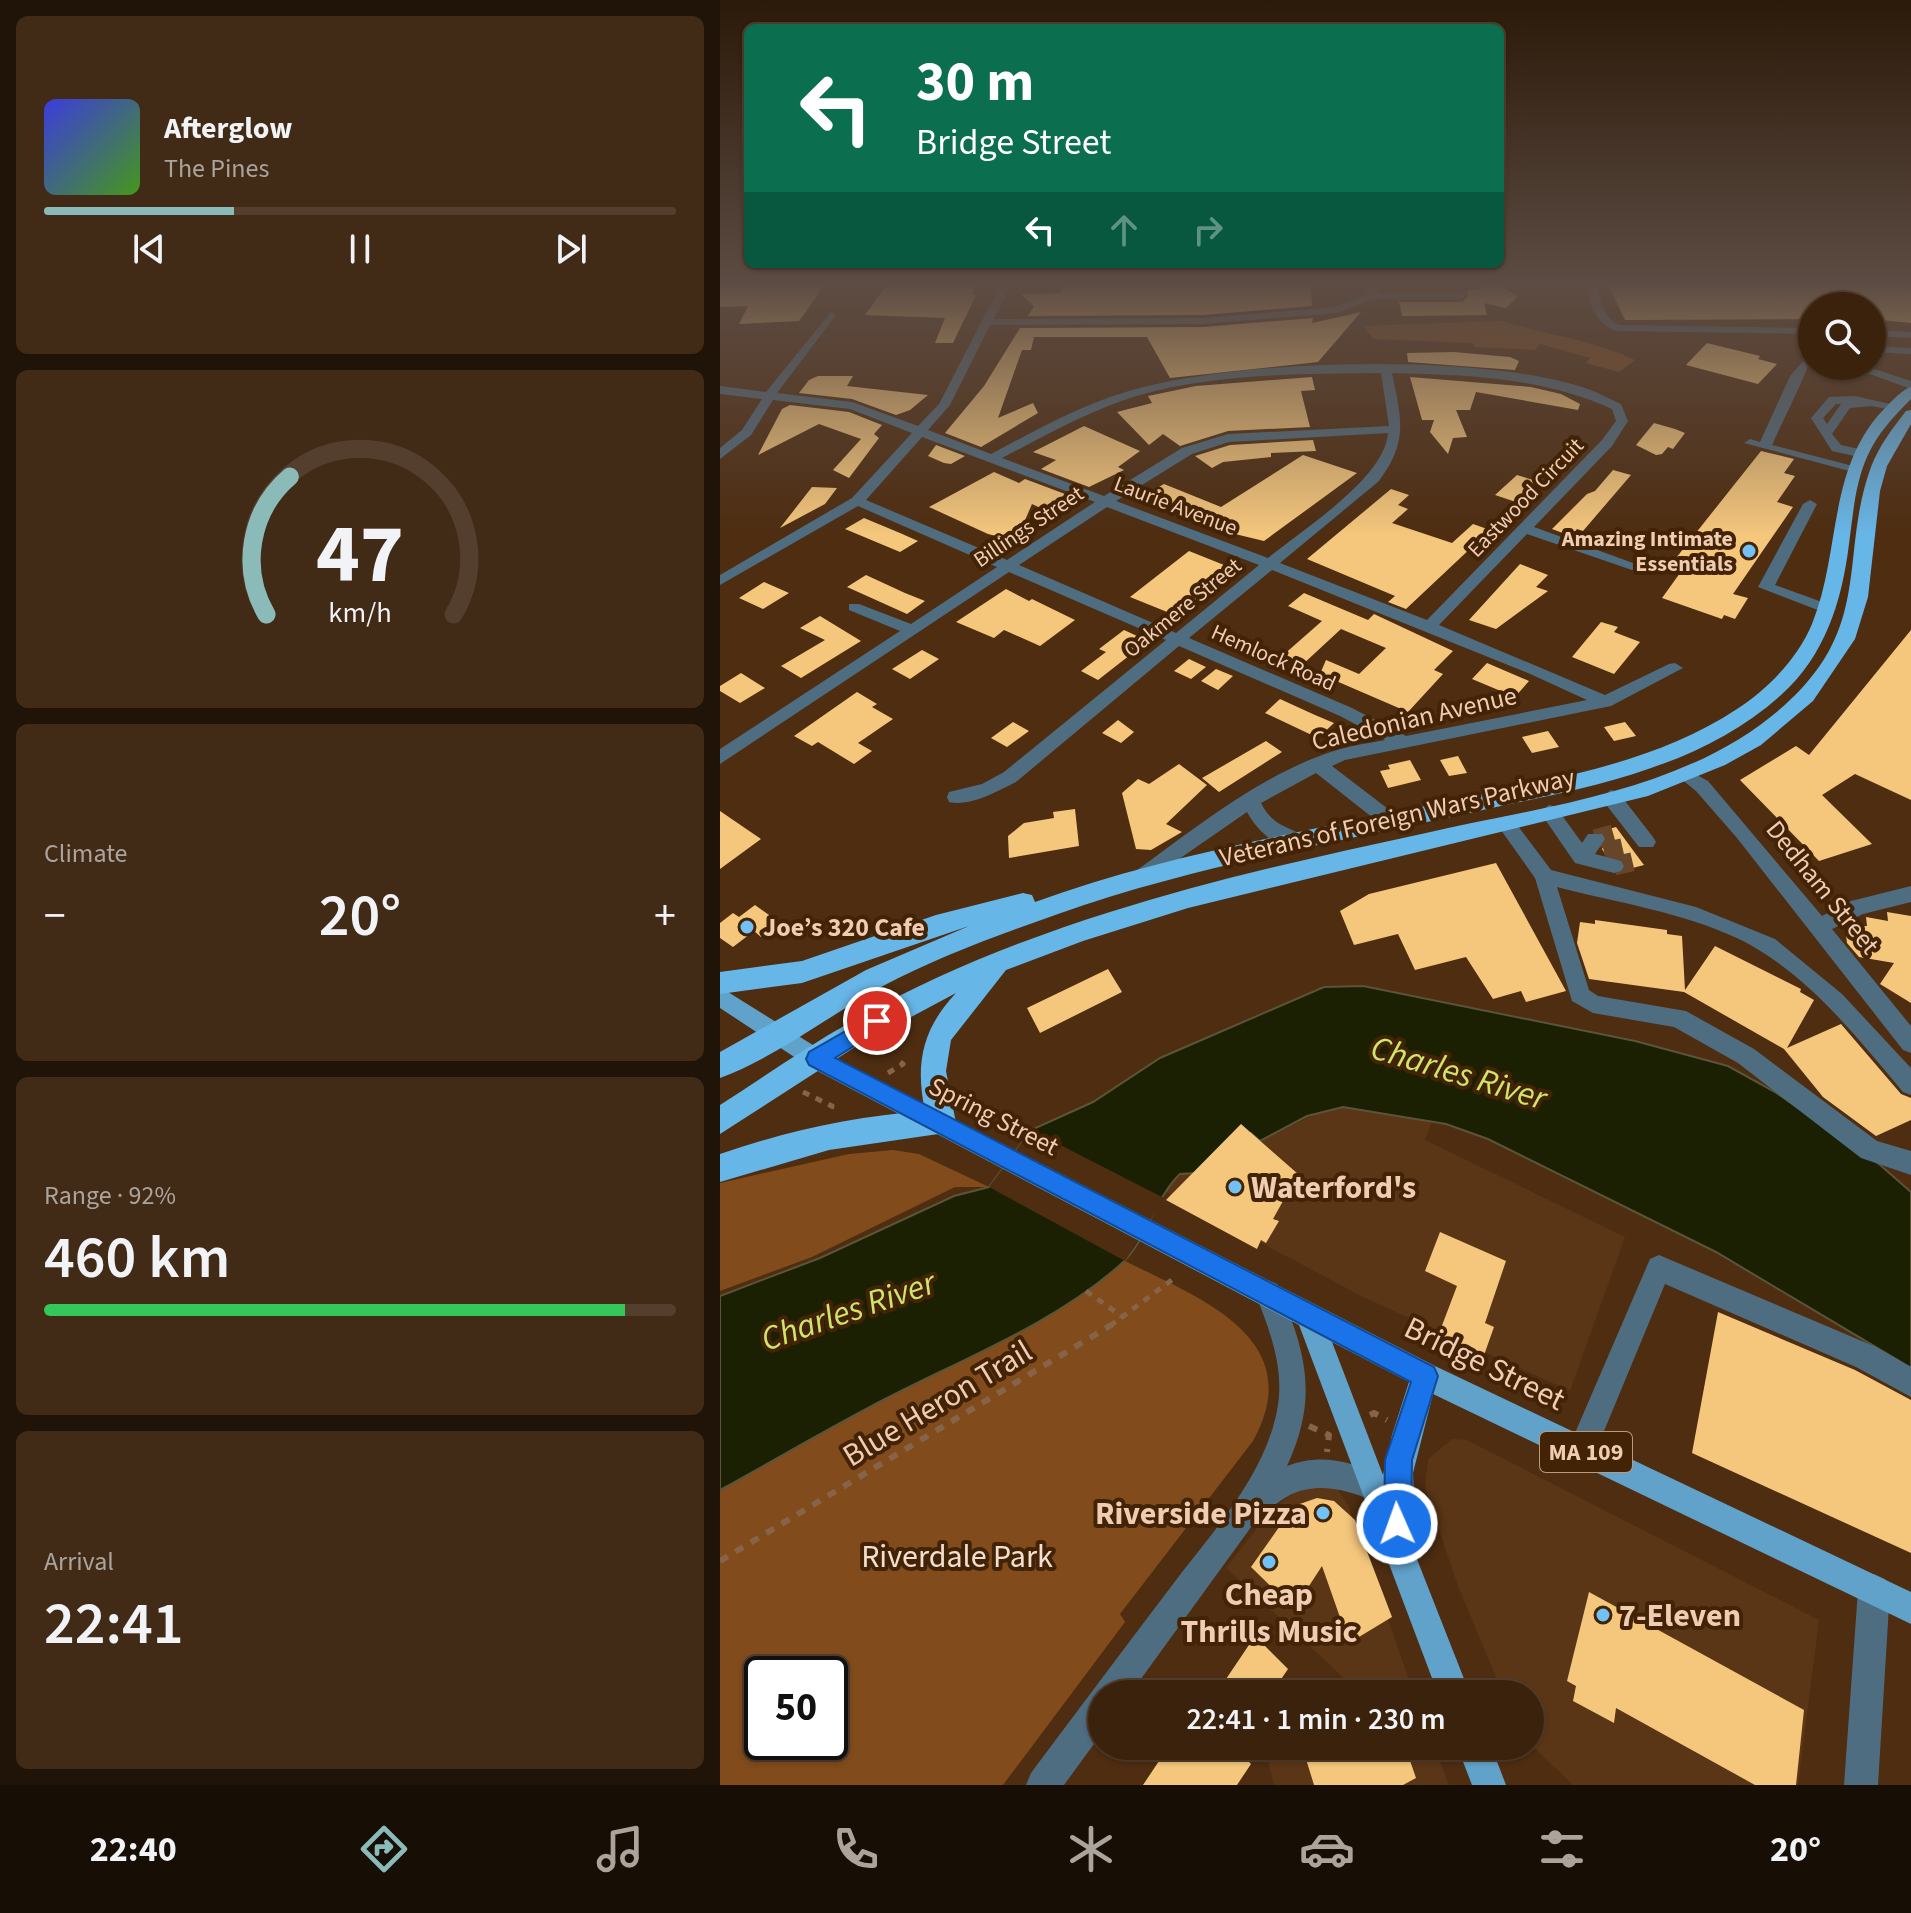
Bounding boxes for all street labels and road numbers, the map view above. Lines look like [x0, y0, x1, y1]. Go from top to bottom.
street label: Eastwood Circuit [1460, 430, 1592, 565]
street label: Laurie Avenue [1109, 468, 1242, 544]
street label: Billings Street [967, 478, 1091, 576]
street label: Oakmere Street [1117, 550, 1249, 665]
street label: Hemlock Road [1206, 616, 1341, 700]
street label: Caledonian Avenue [1308, 677, 1520, 760]
street label: Veterans of Foreign Wars Parkway [1216, 759, 1578, 876]
street label: Dedham Street [1757, 813, 1888, 962]
street label: Spring Street [922, 1068, 1065, 1165]
street label: Bridge Street [1396, 1305, 1573, 1423]
street label: Blue Heron Trail [834, 1329, 1041, 1479]
road number: MA 109 [1540, 1432, 1632, 1472]

